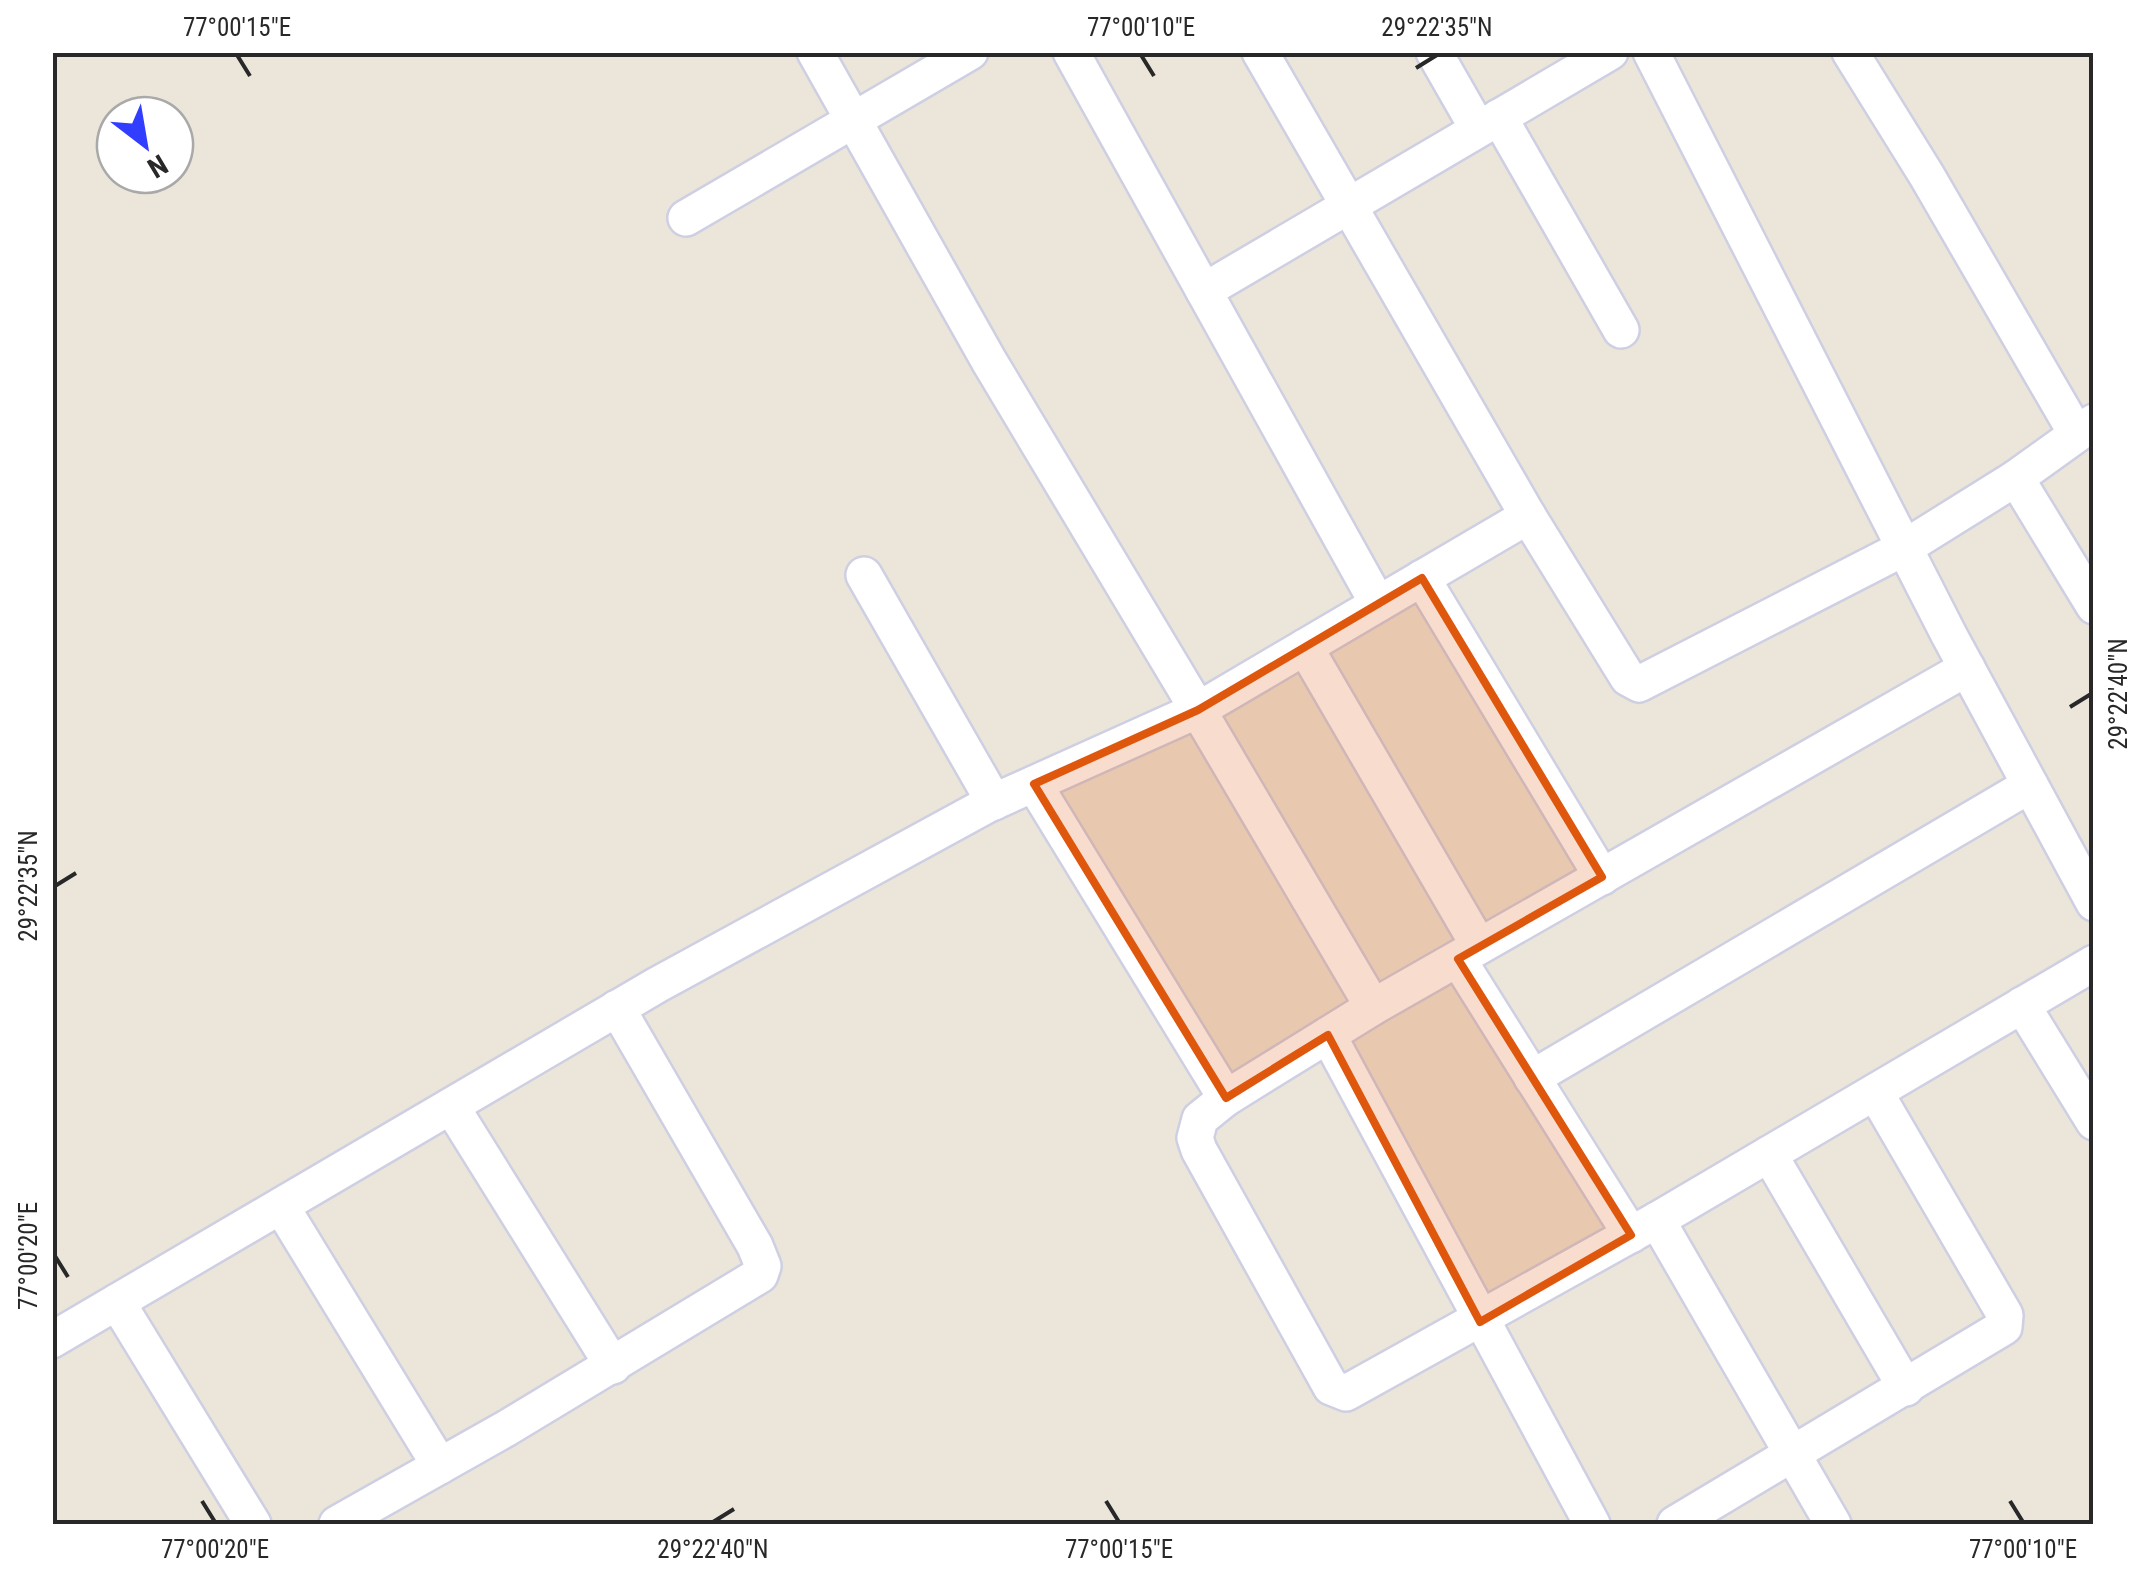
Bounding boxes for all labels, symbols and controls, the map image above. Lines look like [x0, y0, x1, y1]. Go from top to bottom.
text: 77°00'15"E [183, 13, 291, 42]
text: 77°00'10"E [1087, 13, 1195, 42]
text: 29°22'35"N [1381, 13, 1493, 42]
north arrow [95, 95, 195, 195]
text: N [142, 147, 173, 185]
text: 29°22'40"N [2104, 638, 2133, 750]
text: 29°22'35"N [14, 830, 43, 942]
text: 77°00'20"E [14, 1202, 43, 1310]
text: 77°00'20"E [161, 1535, 269, 1564]
text: 29°22'40"N [657, 1535, 769, 1564]
text: 77°00'15"E [1065, 1535, 1173, 1564]
text: 77°00'10"E [1969, 1535, 2077, 1564]

